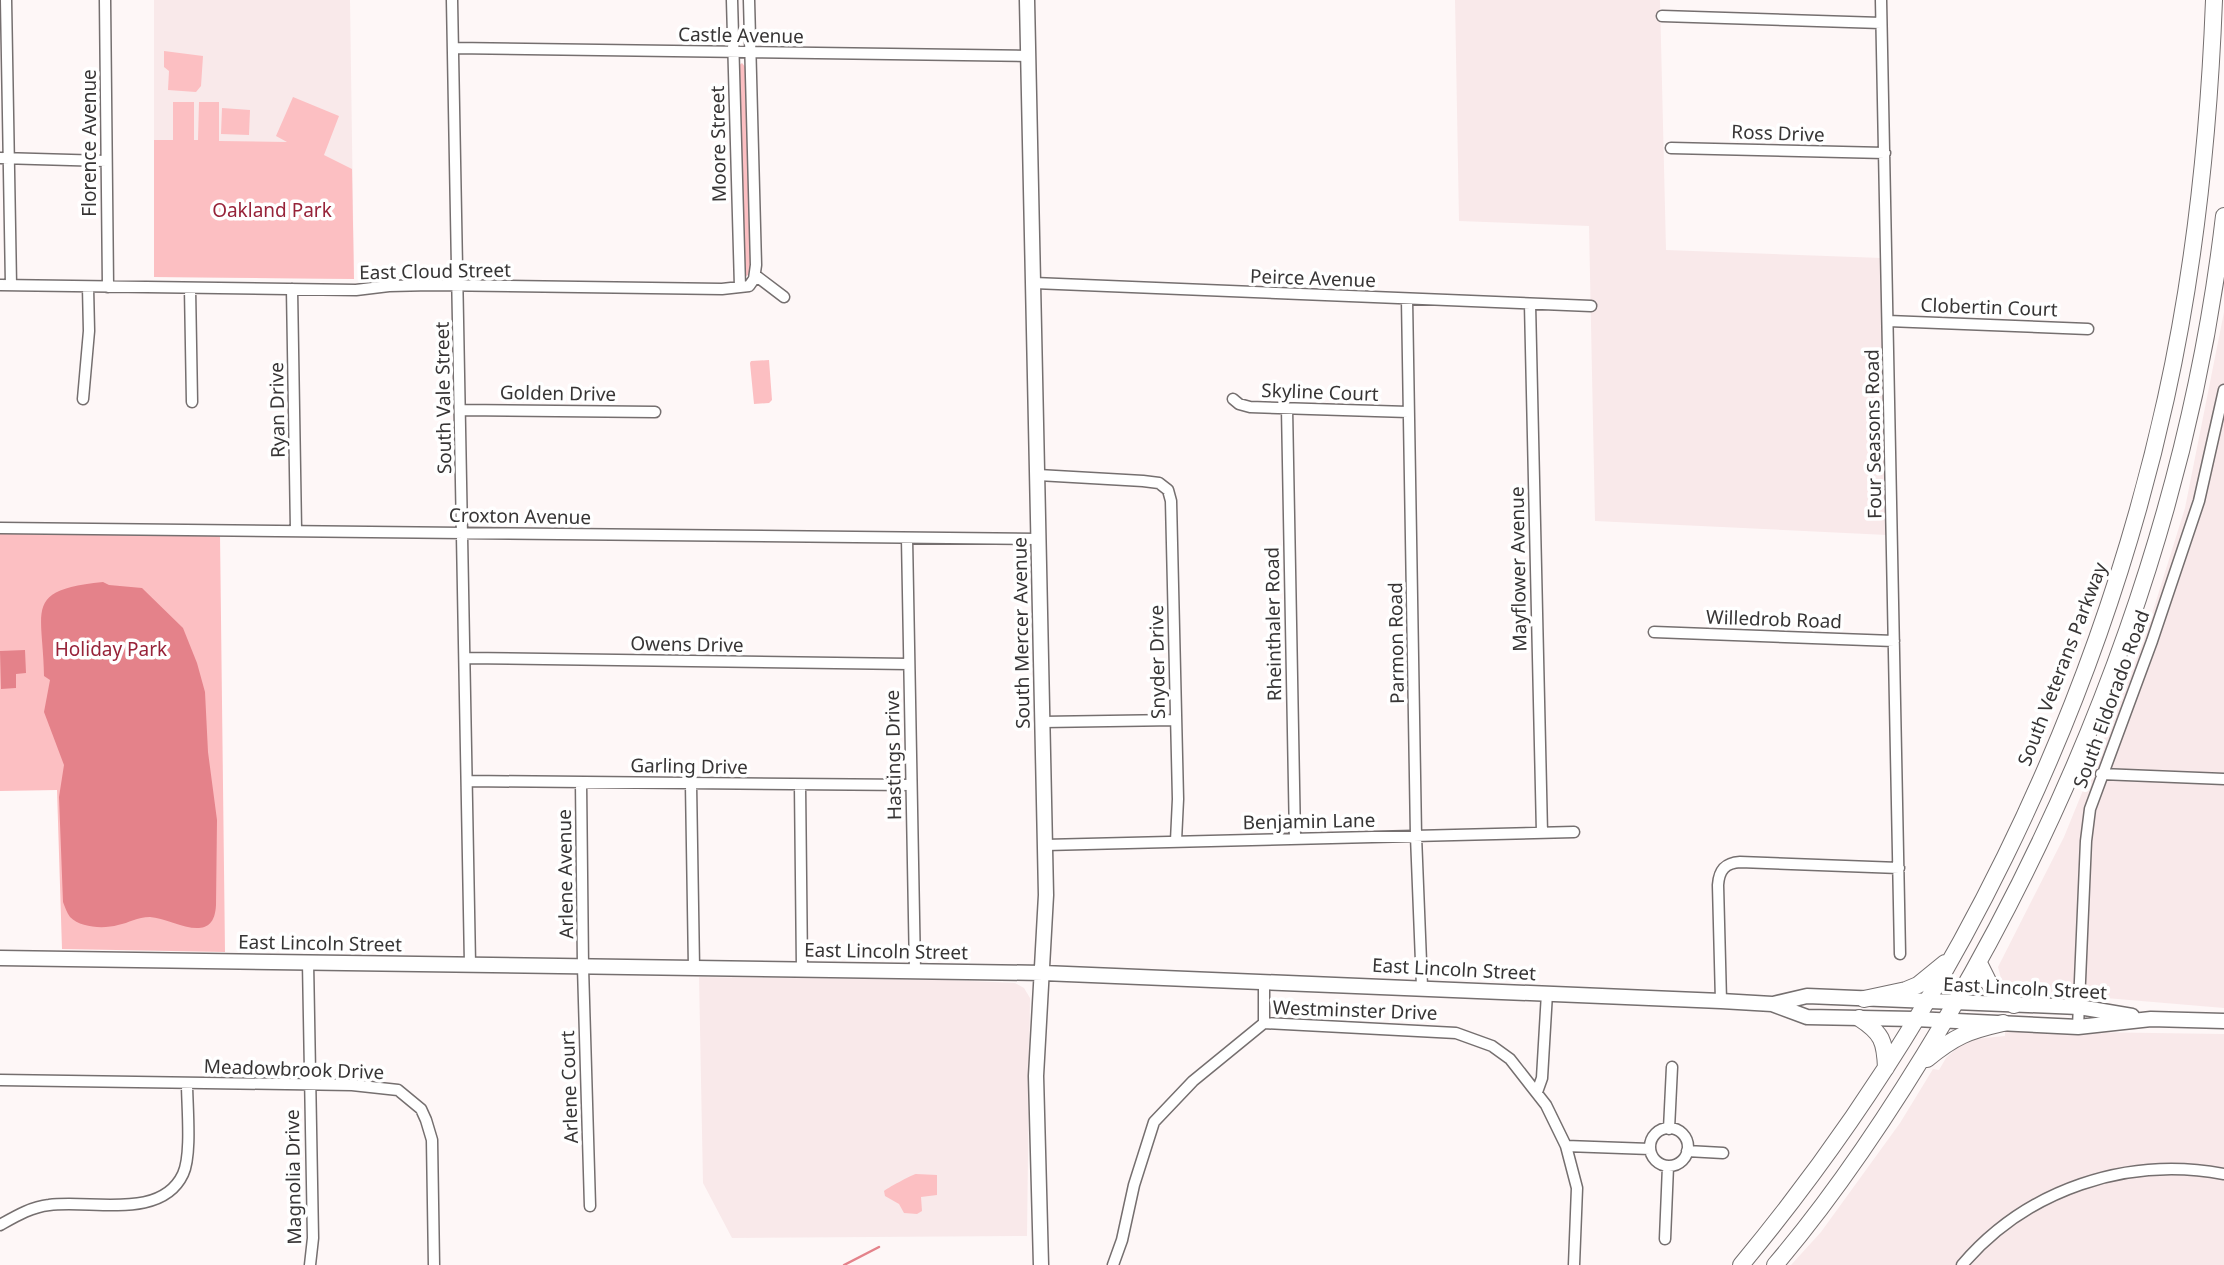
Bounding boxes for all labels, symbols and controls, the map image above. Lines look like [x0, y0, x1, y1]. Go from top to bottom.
street label: Castle Avenue [678, 21, 804, 49]
street label: Florence Avenue [76, 69, 102, 217]
street label: Moore Street [704, 85, 732, 202]
street label: Ross Drive [1731, 118, 1825, 148]
park label: Oakland Park [212, 197, 332, 223]
street label: East Cloud Street [359, 257, 511, 285]
street label: Peirce Avenue [1250, 263, 1376, 293]
street label: Clobertin Court [1920, 292, 2058, 322]
street label: South Vale Street [429, 321, 457, 474]
street label: Four Seasons Road [1859, 349, 1887, 519]
street label: Ryan Drive [263, 362, 291, 458]
street label: Skyline Court [1261, 377, 1379, 407]
street label: Golden Drive [500, 379, 616, 407]
street label: Mayflower Avenue [1504, 486, 1532, 652]
street label: Croxton Avenue [449, 502, 591, 530]
street label: South Mercer Avenue [1006, 537, 1036, 729]
street label: Rheinthaler Road [1259, 547, 1287, 701]
street label: South Veterans Parkway [2011, 558, 2113, 769]
street label: Parmon Road [1382, 582, 1410, 704]
street label: Willedrob Road [1706, 604, 1842, 634]
street label: Snyder Drive [1143, 605, 1171, 719]
street label: South Eldorado Road [2067, 606, 2155, 792]
street label: Owens Drive [630, 630, 744, 658]
park label: Holiday Park [55, 636, 167, 662]
street label: Hastings Drive [879, 690, 907, 820]
street label: Garling Drive [630, 752, 748, 780]
street label: Benjamin Lane [1242, 807, 1376, 835]
street label: Arlene Avenue [551, 809, 579, 939]
street label: East Lincoln Street [238, 929, 402, 957]
street label: East Lincoln Street [804, 937, 968, 965]
street label: East Lincoln Street [1371, 952, 1537, 986]
street label: East Lincoln Street [1942, 971, 2108, 1005]
street label: Westminster Drive [1272, 994, 1438, 1026]
street label: Arlene Court [554, 1030, 584, 1144]
street label: Meadowbrook Drive [203, 1053, 385, 1085]
street label: Magnolia Drive [279, 1109, 307, 1245]

